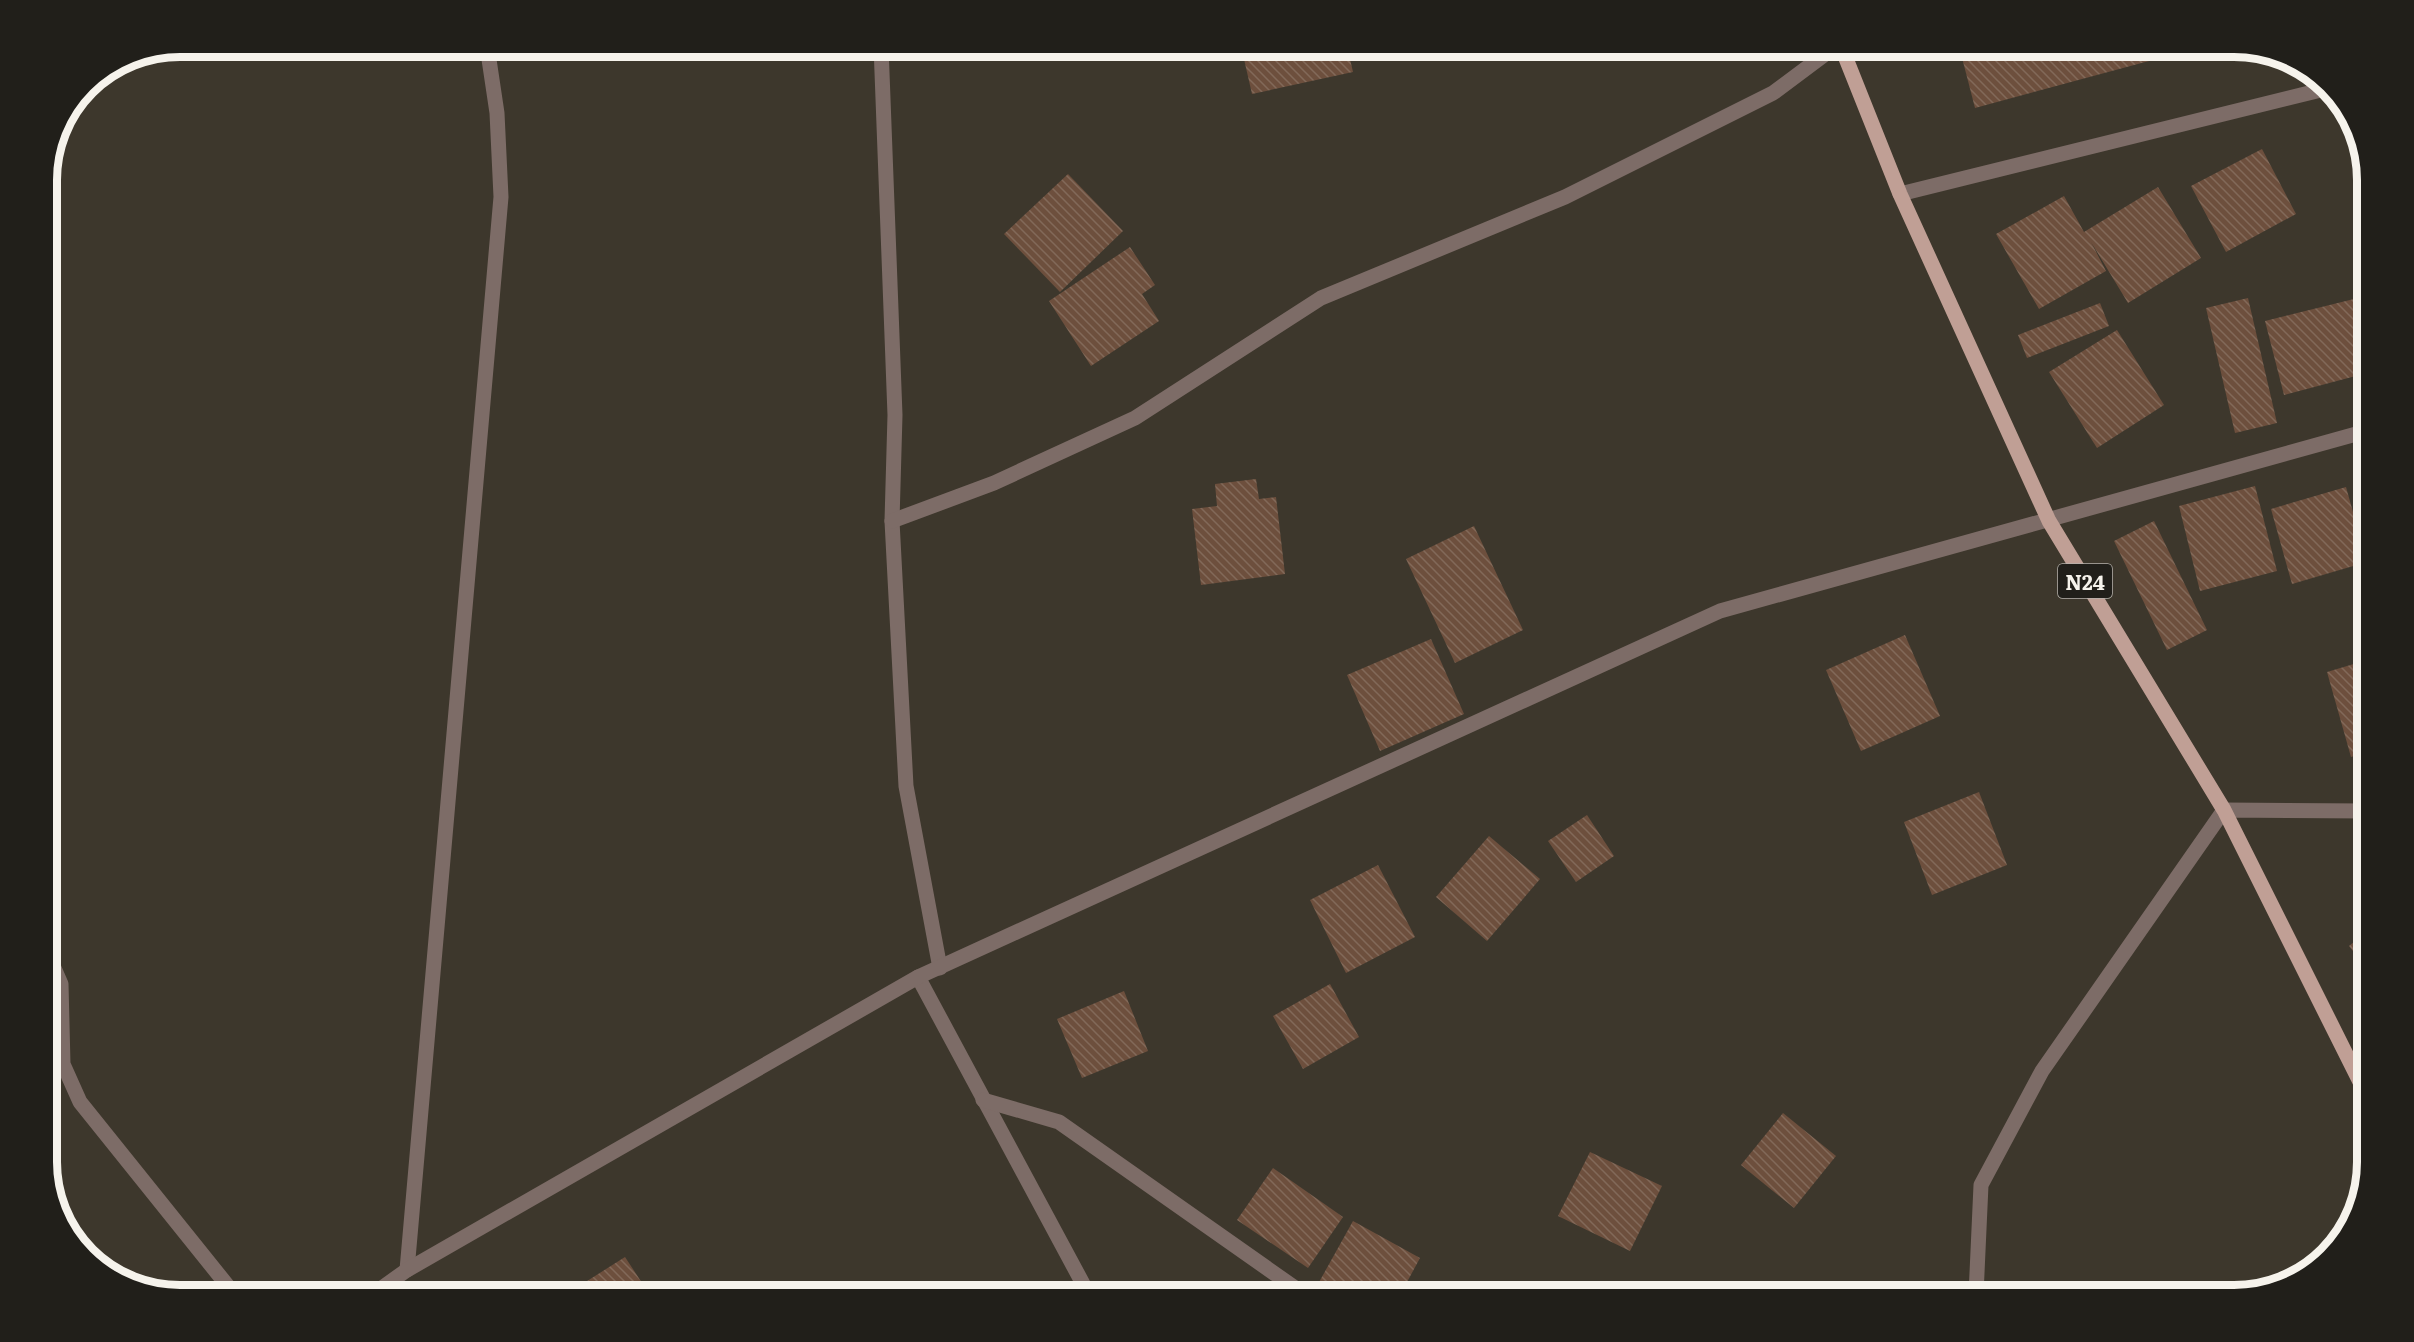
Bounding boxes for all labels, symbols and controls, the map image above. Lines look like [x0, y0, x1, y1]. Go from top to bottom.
road number: N24 [2058, 564, 2112, 598]

